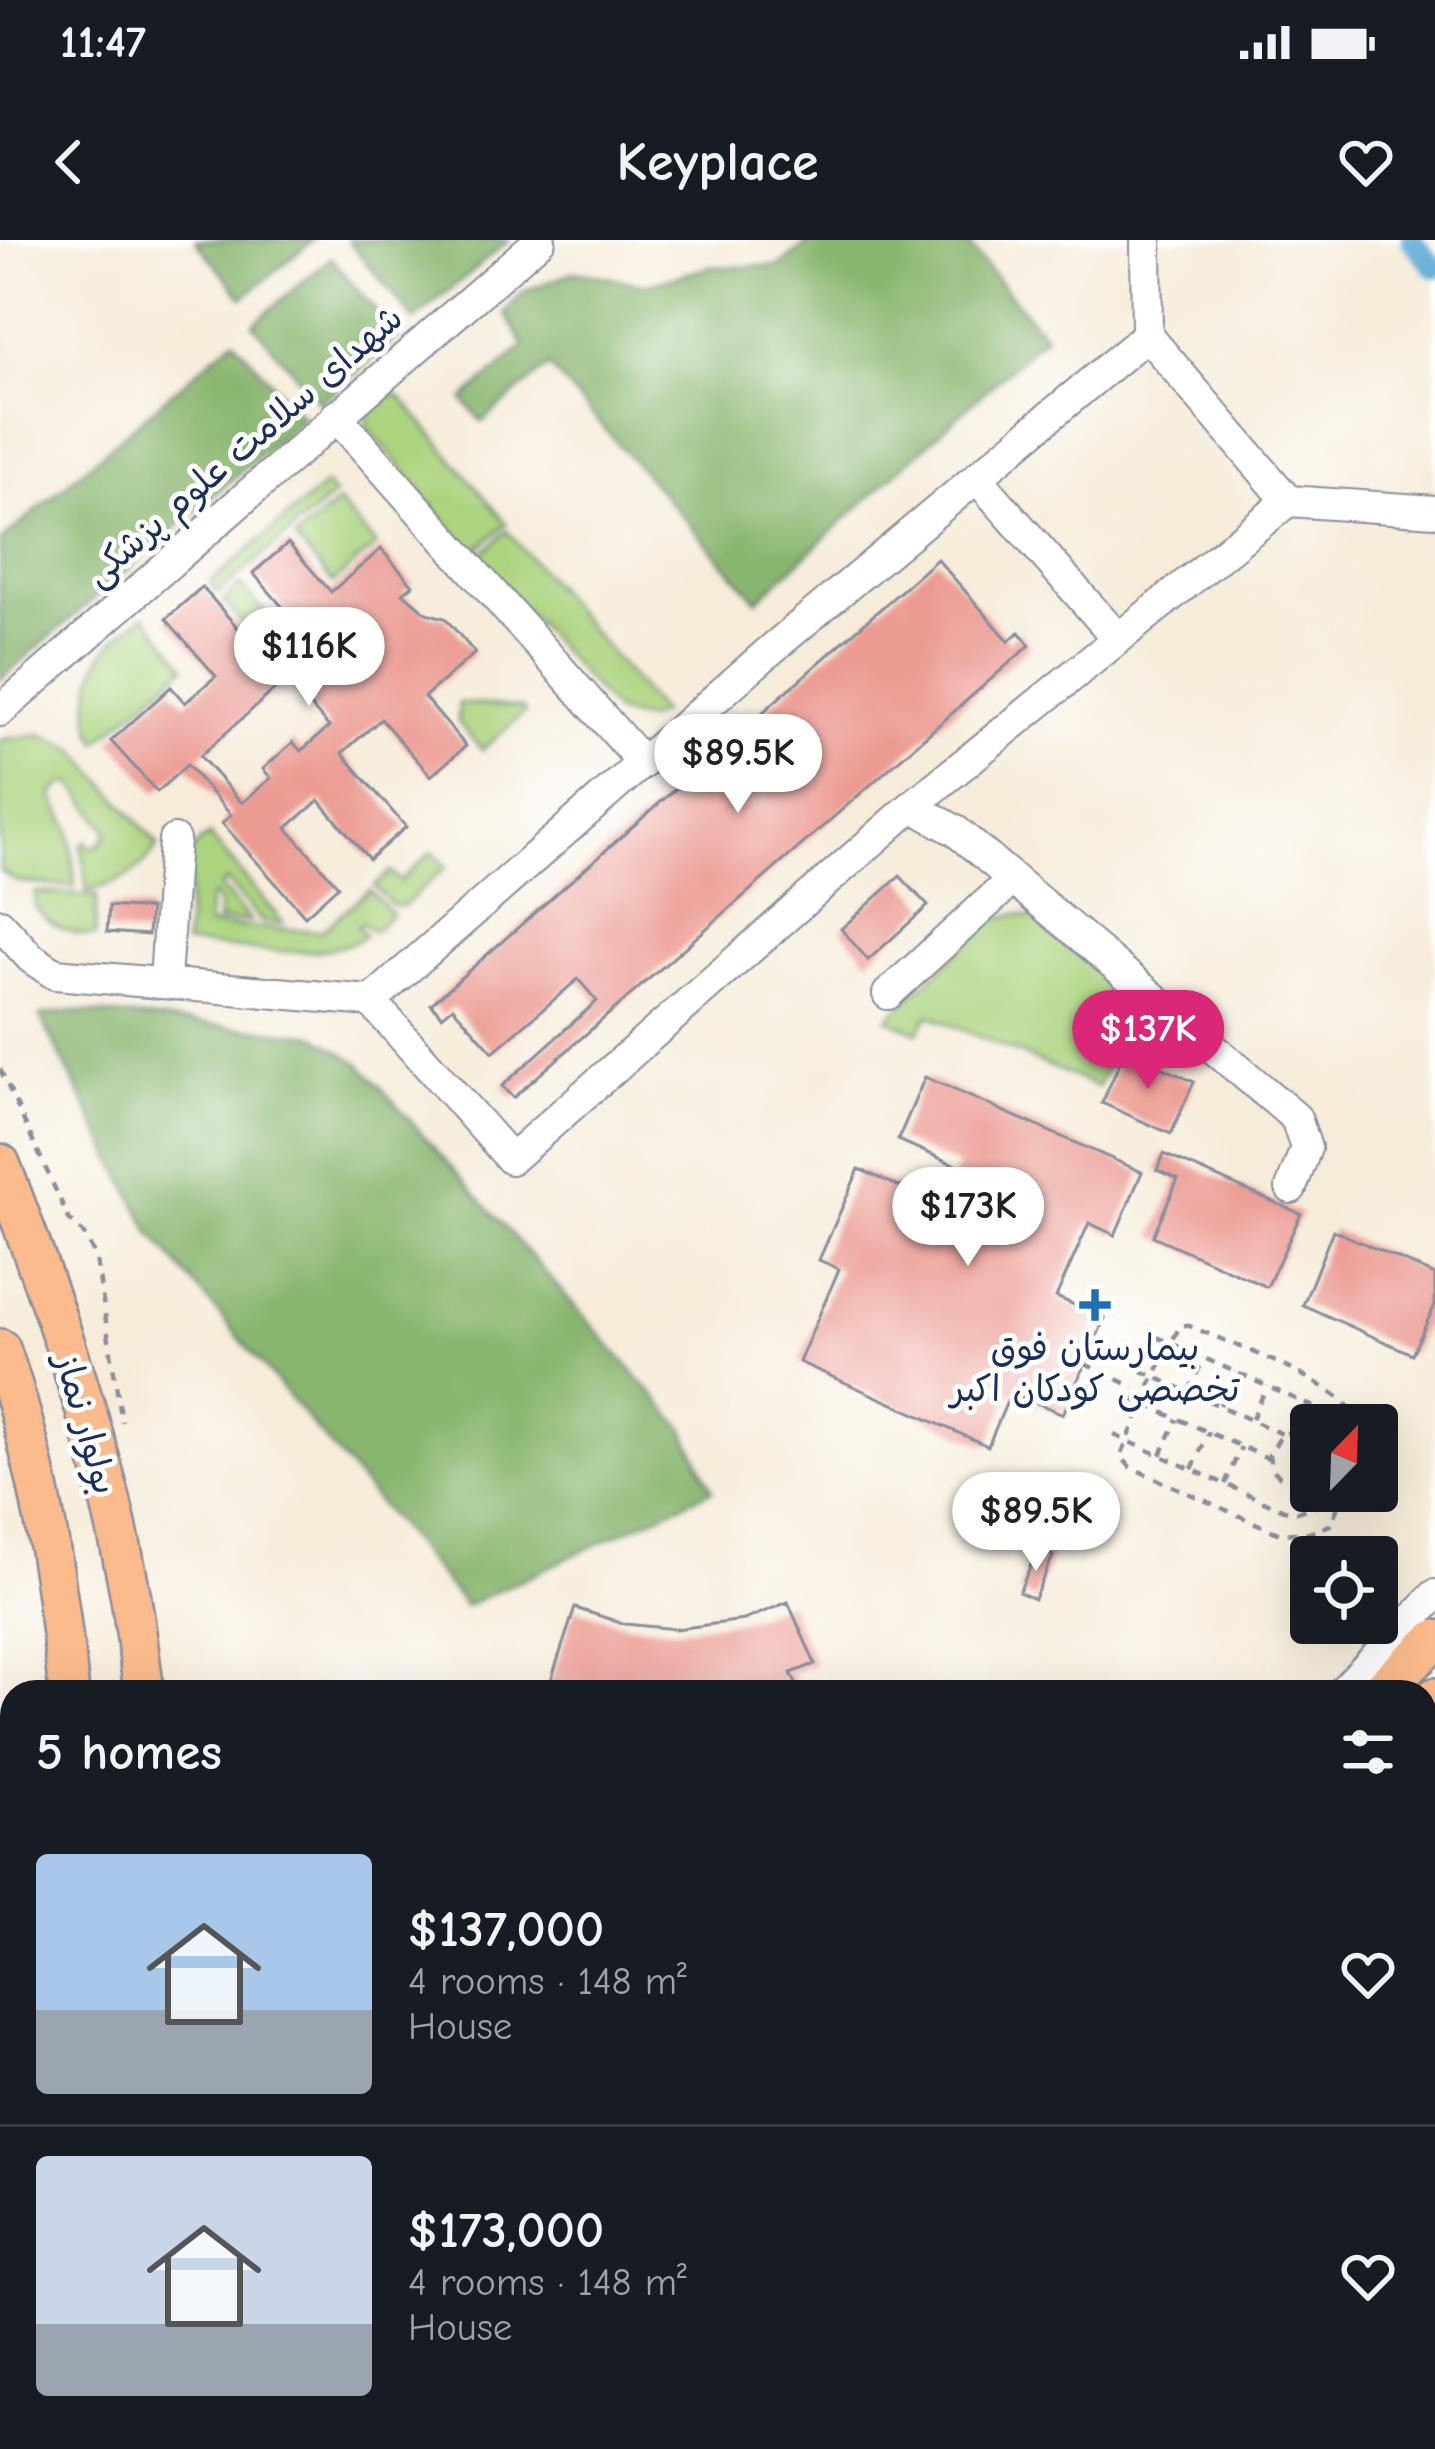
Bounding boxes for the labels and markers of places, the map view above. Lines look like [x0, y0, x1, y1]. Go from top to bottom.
pin: $116K [225, 607, 393, 709]
pin: $89.5K [640, 714, 836, 816]
pin: $137K [1064, 990, 1232, 1092]
pin: $173K [884, 1167, 1052, 1269]
marker: بیمارستان فوق تخصصی کودکان اکبر [1079, 1289, 1111, 1321]
place label: بیمارستان فوق تخصصی کودکان اکبر [947, 1328, 1240, 1412]
pin: $89.5K [938, 1472, 1134, 1574]

